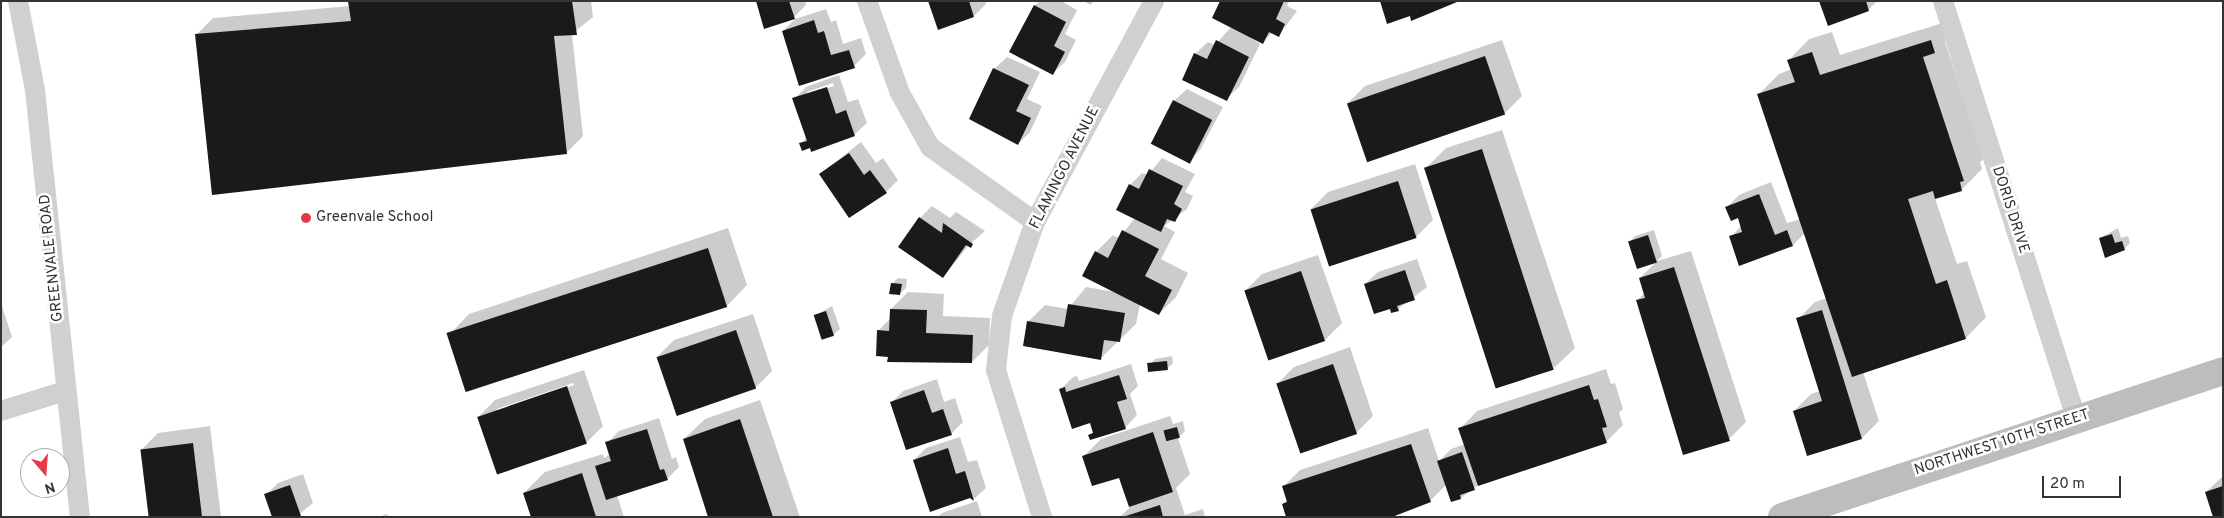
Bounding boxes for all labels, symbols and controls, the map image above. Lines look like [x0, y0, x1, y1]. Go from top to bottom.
street label: FLAMINGO AVENUE [1026, 103, 1104, 233]
street label: DORIS DRIVE [1987, 164, 2033, 256]
street label: GREENVALE ROAD [36, 193, 68, 323]
place label: Greenvale School [316, 209, 433, 227]
marker: Greenvale School [300, 212, 312, 224]
street label: NORTHWEST 10TH STREET [1912, 406, 2092, 480]
north arrow [20, 448, 70, 498]
scale bar [2044, 466, 2123, 498]
text: 20 m [2050, 475, 2085, 494]
text: N [42, 477, 57, 496]

